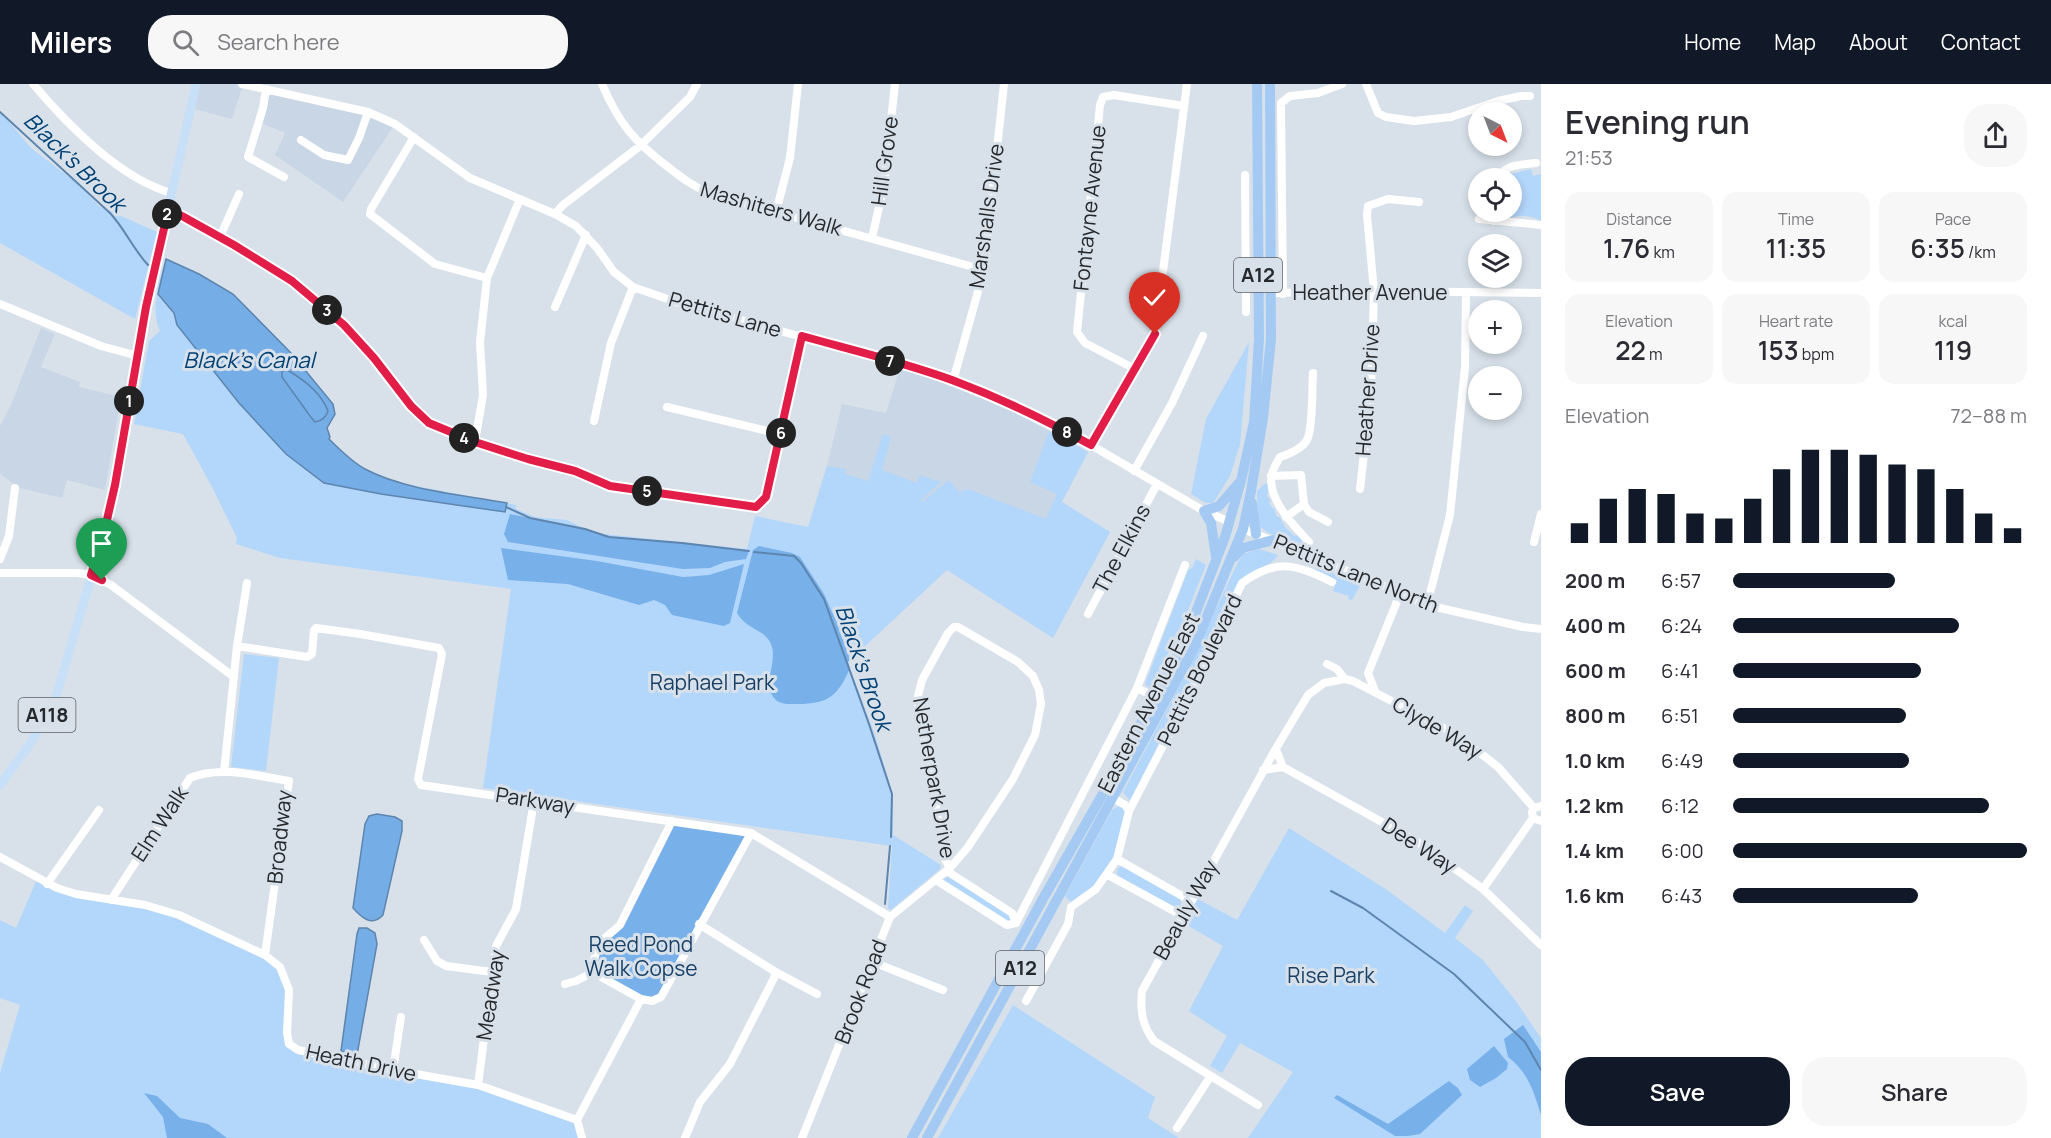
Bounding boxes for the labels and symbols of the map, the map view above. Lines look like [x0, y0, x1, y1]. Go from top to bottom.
north arrow [1468, 102, 1522, 156]
water label: Black's Brook [17, 106, 135, 220]
street label: Hill Grove [864, 114, 904, 207]
street label: Fontayne Avenue [1066, 124, 1112, 292]
street label: Marshalls Drive [962, 142, 1010, 290]
street label: Mashiters Walk [697, 174, 846, 242]
pin: 2 [152, 199, 182, 229]
road number: A12 [1234, 258, 1282, 292]
pin [1129, 272, 1180, 334]
street label: Heather Avenue [1293, 278, 1447, 306]
street label: Pettits Lane [666, 285, 785, 343]
pin: 3 [312, 295, 342, 325]
street label: Heather Drive [1348, 323, 1386, 457]
water label: Black's Canal [183, 345, 318, 375]
pin: 7 [875, 346, 905, 376]
pin: 1 [114, 386, 144, 416]
pin: 8 [1052, 417, 1082, 447]
pin: 6 [766, 418, 796, 448]
pin: 4 [449, 423, 479, 453]
pin: 5 [632, 476, 662, 506]
street label: The Elkins [1086, 499, 1156, 598]
pin [76, 518, 127, 580]
street label: Pettits Lane North [1270, 527, 1443, 619]
street label: Pettits Boulevard [1150, 589, 1248, 750]
water label: Black's Brook [828, 601, 901, 738]
street label: Eastern Avenue East [1091, 608, 1206, 797]
park label: Raphael Park [650, 668, 775, 696]
street label: Clyde Way [1387, 689, 1488, 765]
street label: Netherpark Drive [907, 695, 963, 860]
road number: A118 [18, 698, 76, 732]
street label: Elm Walk [124, 780, 194, 867]
street label: Parkway [494, 780, 577, 820]
street label: Broadway [260, 789, 298, 885]
street label: Dee Way [1377, 811, 1462, 880]
street label: Beauly Way [1146, 855, 1224, 964]
park label: Reed Pond Walk Copse [585, 930, 697, 982]
street label: Brook Road [827, 936, 893, 1048]
street label: Meadway [469, 947, 511, 1042]
road number: A12 [996, 951, 1044, 985]
park label: Rise Park [1287, 961, 1375, 989]
street label: Heath Drive [303, 1037, 419, 1087]

